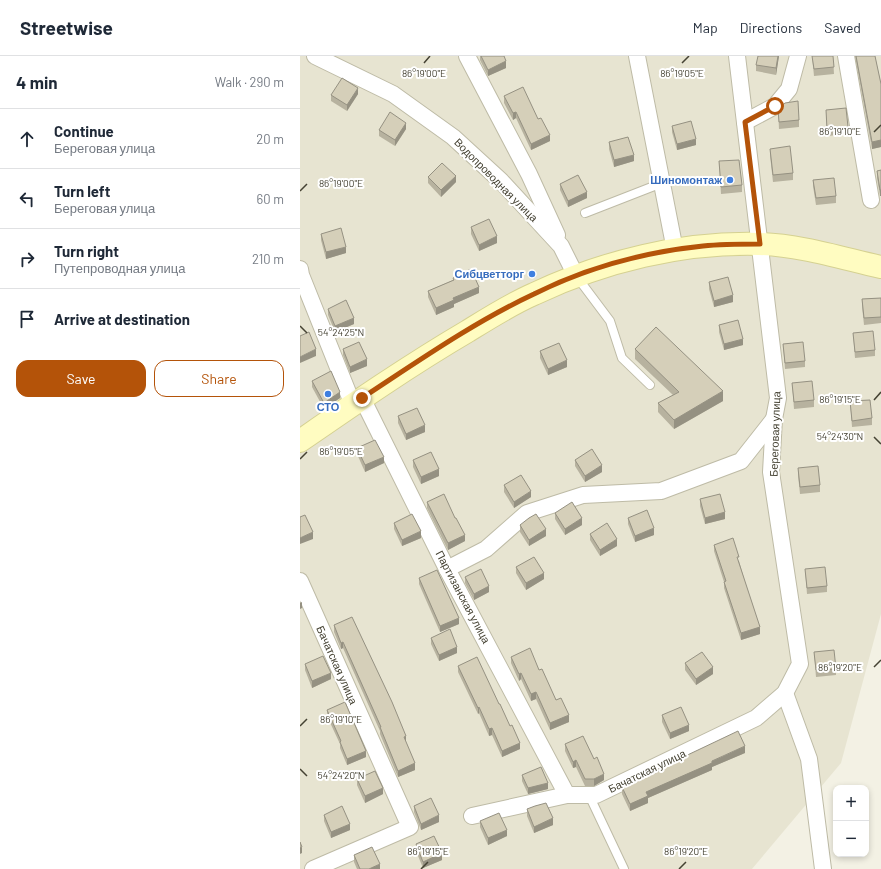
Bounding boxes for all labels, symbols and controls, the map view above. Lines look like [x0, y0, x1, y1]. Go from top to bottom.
text: Streetwise [20, 16, 113, 39]
text: Map [693, 19, 718, 36]
text: Directions [740, 19, 802, 36]
text: Saved [824, 19, 861, 36]
text: 86°19'00"E [402, 67, 446, 79]
text: 86°19'05"E [660, 67, 704, 79]
text: 4 min [16, 72, 58, 92]
text: Walk · 290 m [215, 74, 284, 90]
route start [766, 97, 784, 115]
text: Continue [54, 122, 114, 140]
text: 86°19'10"E [819, 125, 861, 137]
icon: ahead [16, 128, 38, 150]
text: 20 m [256, 131, 284, 147]
street label: Водопроводная улица [452, 135, 541, 225]
text: Береговая улица [54, 140, 155, 156]
place label: Шиномонтаж [650, 173, 722, 186]
marker: Шиномонтаж [725, 175, 735, 185]
text: 86°19'00"E [319, 177, 363, 189]
text: Turn left [54, 182, 110, 200]
icon: left [16, 188, 38, 210]
text: 60 m [257, 191, 284, 207]
text: Береговая улица [54, 200, 155, 216]
text: Turn right [54, 242, 119, 260]
icon: right [16, 248, 38, 270]
text: 210 m [252, 251, 284, 267]
text: Путепроводная улица [54, 260, 185, 276]
place label: Сибцветторг [454, 267, 524, 280]
marker: Сибцветторг [527, 269, 537, 279]
icon: arrive [16, 308, 38, 330]
text: Arrive at destination [54, 310, 190, 328]
text: 54°24'25"N [318, 326, 364, 338]
button: Save [16, 360, 146, 397]
button: Share [154, 360, 284, 397]
marker: СТО [323, 389, 333, 399]
route end [353, 389, 371, 407]
street label: Береговая улица [767, 390, 783, 477]
text: 86°19'15"E [819, 393, 861, 405]
place label: СТО [317, 400, 340, 413]
text: 54°24'30"N [817, 430, 863, 442]
text: 86°19'05"E [319, 445, 363, 457]
street label: Партизанская улица [433, 548, 494, 646]
street label: Бачатская улица [314, 623, 361, 707]
text: 86°19'20"E [818, 661, 862, 673]
text: 86°19'10"E [320, 713, 362, 725]
street label: Бачатская улица [606, 746, 688, 795]
text: 54°24'20"N [318, 769, 364, 781]
map controls [833, 785, 869, 857]
button: + [833, 785, 869, 821]
button: − [833, 821, 869, 857]
text: 86°19'15"E [407, 845, 449, 857]
text: 86°19'20"E [664, 845, 708, 857]

